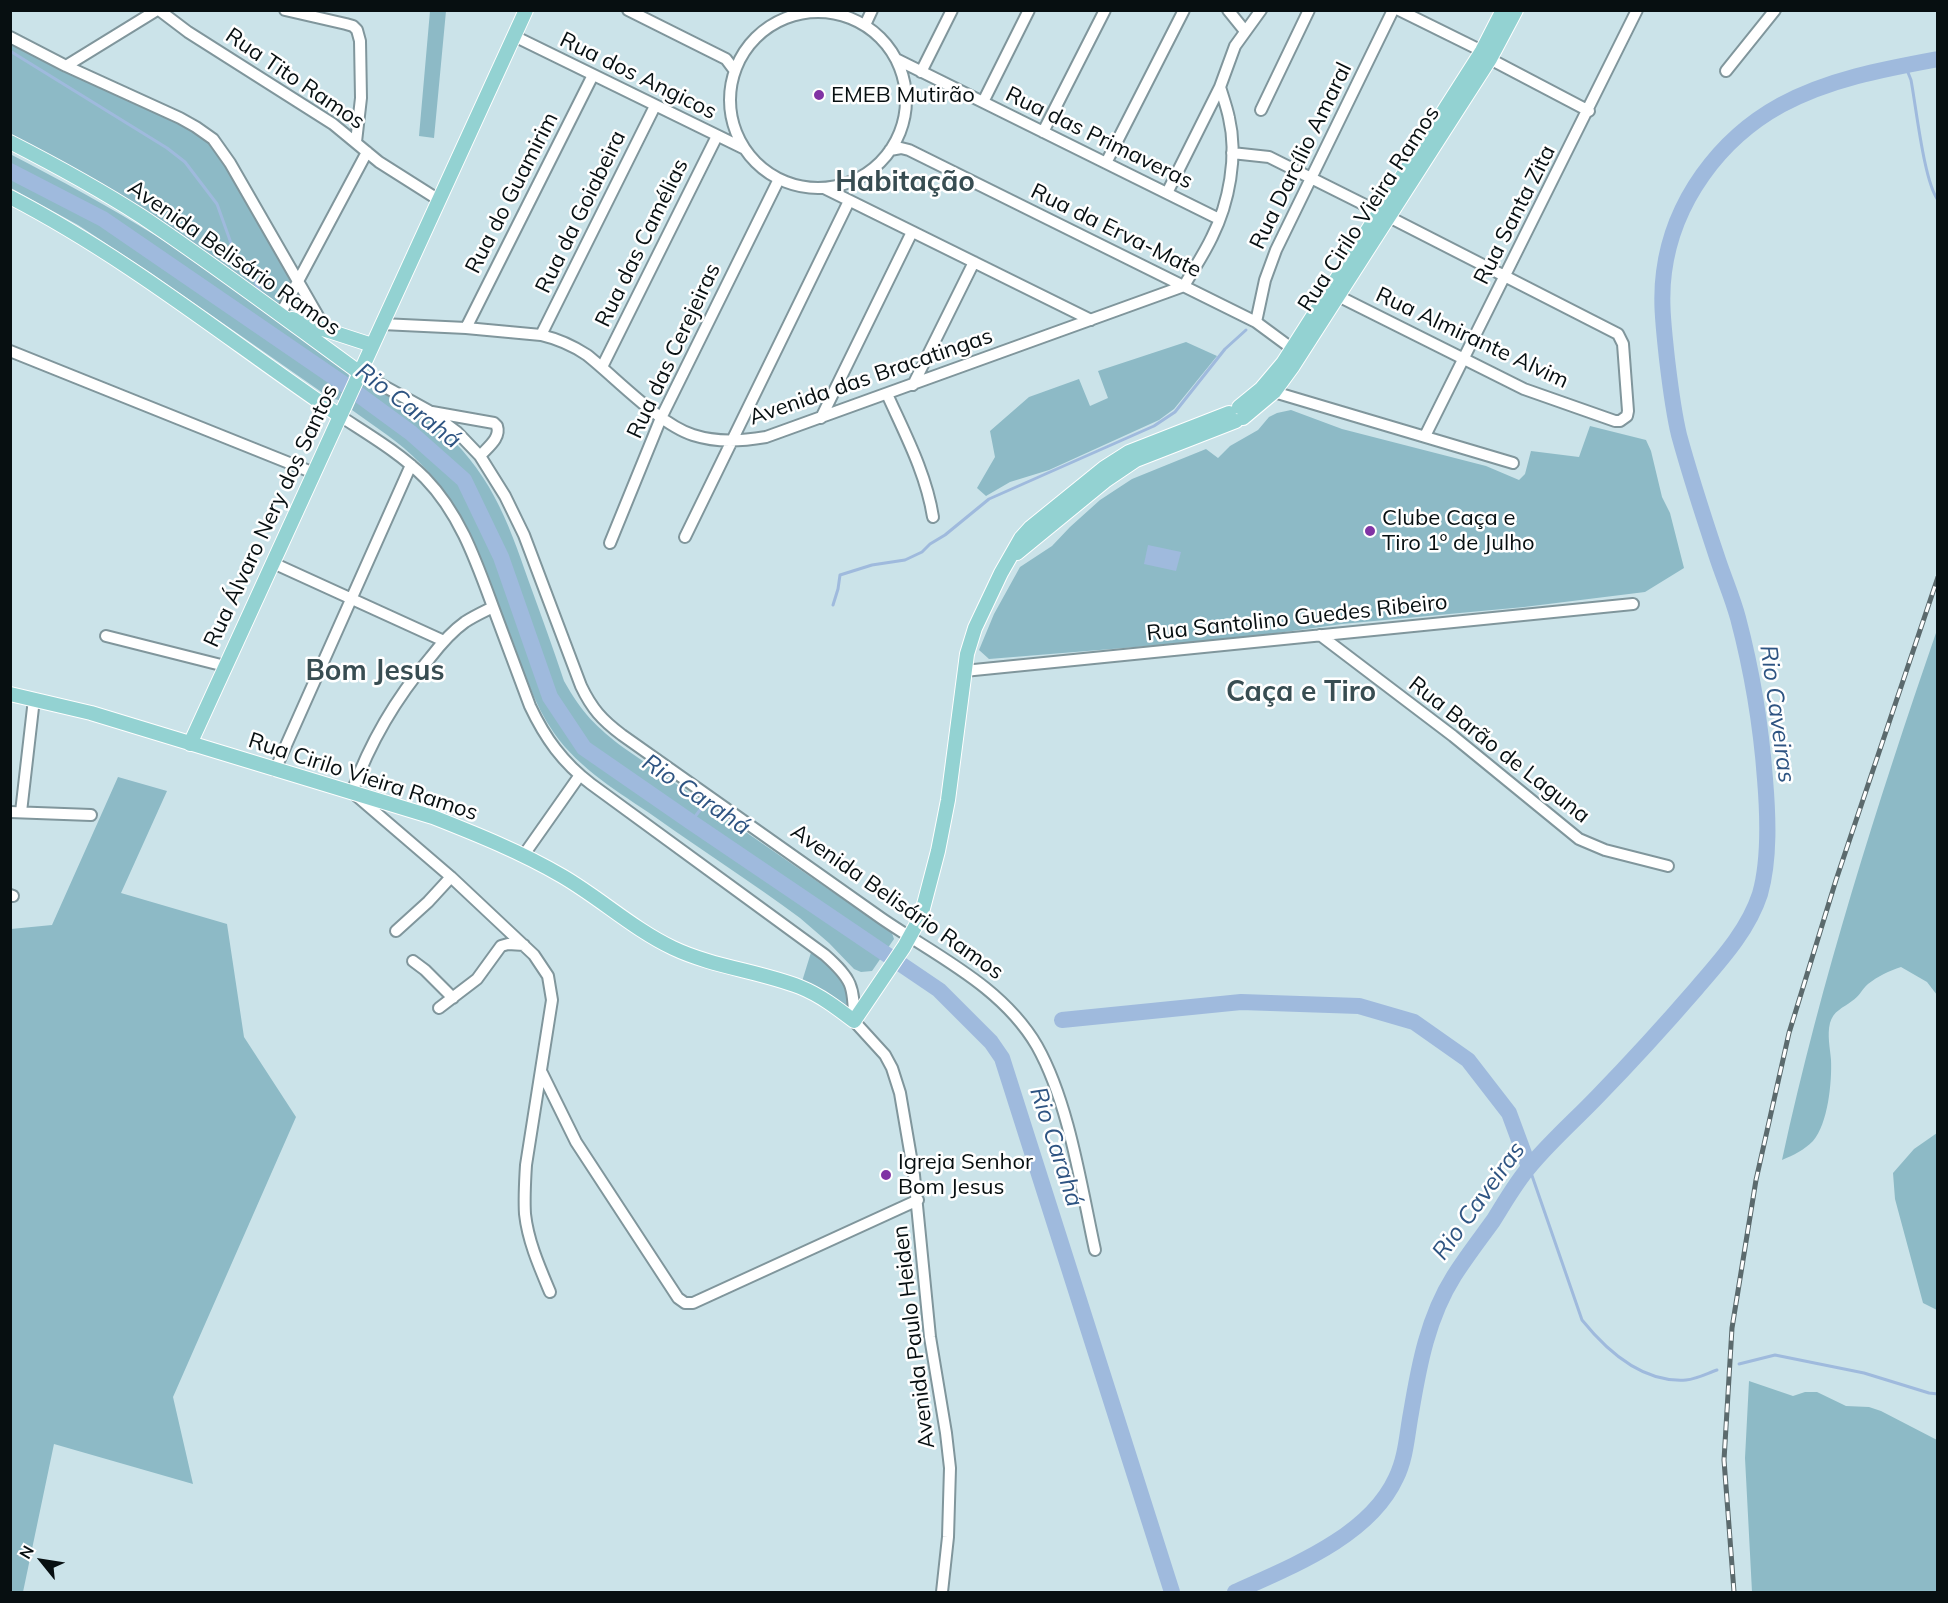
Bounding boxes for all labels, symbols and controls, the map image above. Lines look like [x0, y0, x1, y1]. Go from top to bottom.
street label: Rua Tito Ramos [220, 23, 370, 135]
street label: Rua dos Angicos [555, 27, 721, 125]
street label: Rua Darcílio Amaral [1244, 58, 1358, 254]
street label: Rua das Primaveras [1001, 81, 1197, 195]
place label: EMEB Mutirão [831, 82, 975, 108]
marker: EMEB Mutirão [812, 88, 826, 102]
street label: Rua Cirilo Vieira Ramos [1293, 101, 1445, 317]
street label: Rua do Guamirim [460, 108, 564, 278]
street label: Rua da Goiabeira [530, 126, 632, 298]
street label: Rua Santa Zita [1469, 141, 1561, 289]
street label: Rua das Camélias [590, 155, 694, 331]
district label: Habitação [835, 166, 975, 200]
street label: Avenida Belisário Ramos [123, 174, 345, 342]
street label: Rua da Erva-Mate [1026, 178, 1206, 284]
street label: Rua das Cerejeiras [622, 259, 726, 443]
street label: Rua Almirante Alvim [1371, 282, 1573, 394]
street label: Avenida das Bracatingas [746, 323, 996, 431]
water label: Rio Carahá [350, 357, 466, 455]
street label: Rua Álvaro Nery dos Santos [198, 380, 344, 652]
place label: Clube Caça e Tiro 1º de Julho [1382, 505, 1535, 556]
marker: Clube Caça e Tiro 1º de Julho [1363, 524, 1377, 538]
street label: Rua Santolino Guedes Ribeiro [1145, 589, 1449, 647]
water label: Rio Caveiras [1753, 643, 1801, 785]
district label: Bom Jesus [306, 655, 444, 689]
street label: Rua Barão de Laguna [1403, 671, 1595, 829]
district label: Caça e Tiro [1226, 676, 1376, 710]
street label: Rua Cirilo Vieira Ramos [245, 727, 481, 827]
water label: Rio Carahá [636, 748, 756, 842]
street label: Avenida Belisário Ramos [786, 818, 1008, 986]
water label: Rio Carahá [1023, 1084, 1089, 1210]
water label: Rio Caveiras [1427, 1136, 1531, 1266]
place label: Igreja Senhor Bom Jesus [898, 1149, 1033, 1200]
marker: Igreja Senhor Bom Jesus [879, 1168, 893, 1182]
street label: Avenida Paulo Heiden [887, 1224, 941, 1450]
north arrow [12, 1531, 72, 1591]
text: N [15, 1542, 38, 1562]

